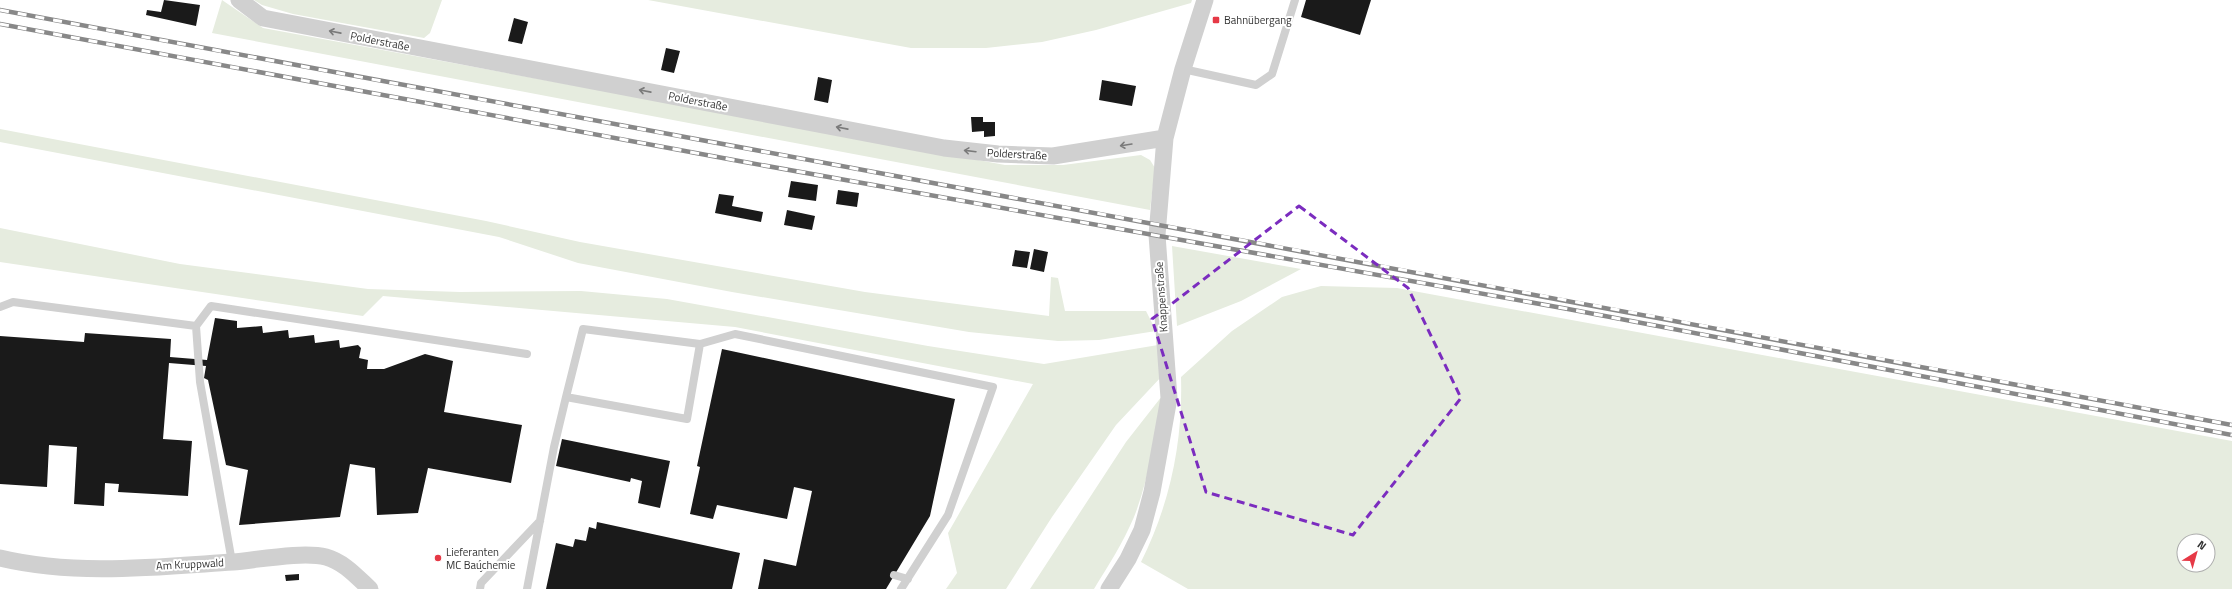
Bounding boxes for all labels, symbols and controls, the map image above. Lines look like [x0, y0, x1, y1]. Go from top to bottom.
place label: Bahnübergang [1224, 12, 1292, 28]
marker: Bahnübergang [1211, 15, 1221, 25]
street label: Polderstraße [349, 27, 411, 55]
one-way arrow [329, 28, 342, 36]
one-way arrow [639, 87, 652, 95]
street label: Polderstraße [667, 87, 729, 115]
one-way arrow [835, 124, 848, 132]
one-way arrow [1120, 141, 1133, 149]
street label: Polderstraße [987, 144, 1048, 164]
one-way arrow [963, 147, 976, 155]
street label: Knappenstraße [1151, 261, 1171, 333]
north arrow [2176, 533, 2216, 573]
text: N [2194, 536, 2210, 554]
place label: Lieferanten MC Bauchemie [446, 544, 516, 573]
marker: Lieferanten MC Bauchemie [433, 553, 443, 563]
street label: Am Kruppwald [156, 554, 224, 574]

